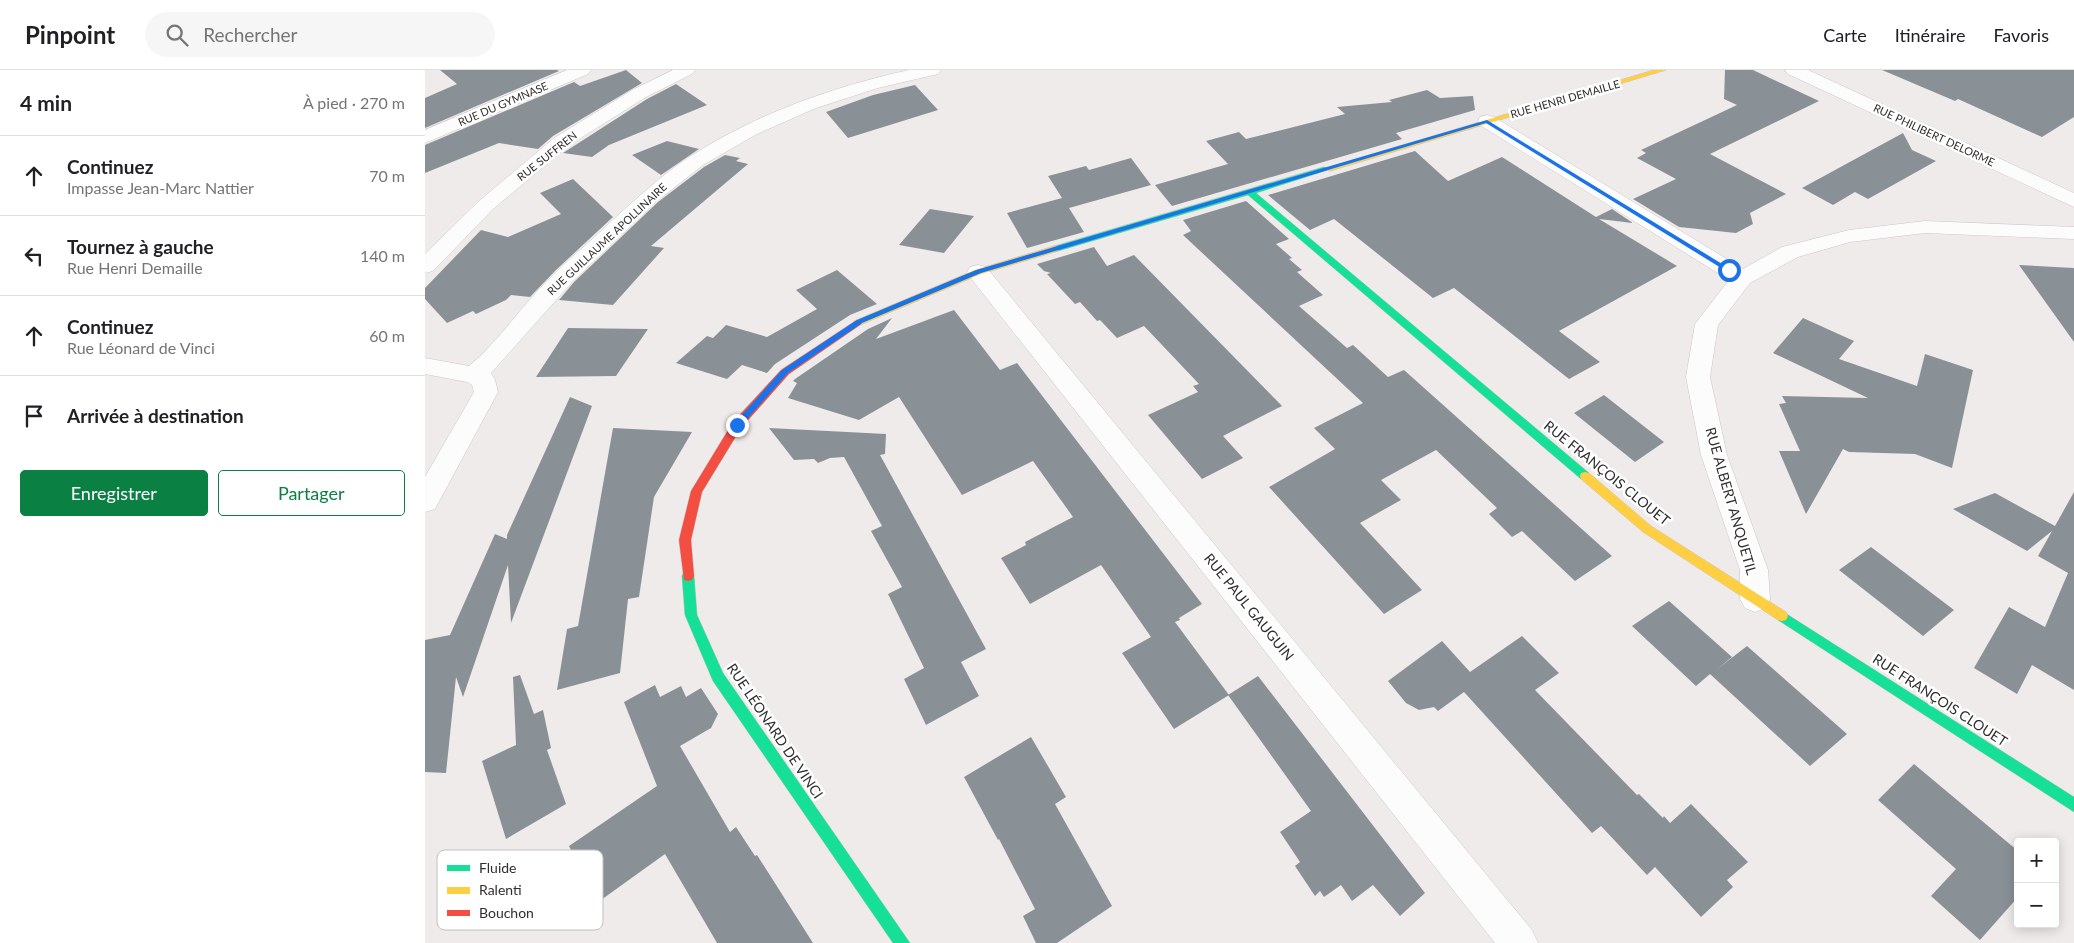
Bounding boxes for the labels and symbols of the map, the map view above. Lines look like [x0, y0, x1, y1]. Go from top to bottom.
street label: RUE HENRI DEMAILLE [1509, 77, 1621, 120]
street label: RUE DU GYMNASE [456, 79, 550, 128]
street label: RUE PHILIBERT DELORME [1872, 101, 1997, 168]
street label: RUE SUFFREN [514, 128, 579, 183]
street label: RUE GUILLAUME APOLLINAIRE [544, 180, 669, 297]
route start [1718, 259, 1741, 282]
route end [726, 414, 749, 437]
street label: RUE FRANÇOIS CLOUET [1541, 417, 1674, 529]
street label: RUE ALBERT ANQUETIL [1702, 425, 1761, 577]
street label: RUE PAUL GAUGUIN [1201, 550, 1298, 664]
street label: RUE FRANÇOIS CLOUET [1870, 650, 2011, 750]
street label: RUE LÉONARD DE VINCI [724, 660, 827, 802]
legend [437, 850, 603, 930]
text: Fluide [479, 859, 517, 876]
text: Ralenti [479, 881, 522, 898]
text: Bouchon [479, 904, 534, 921]

